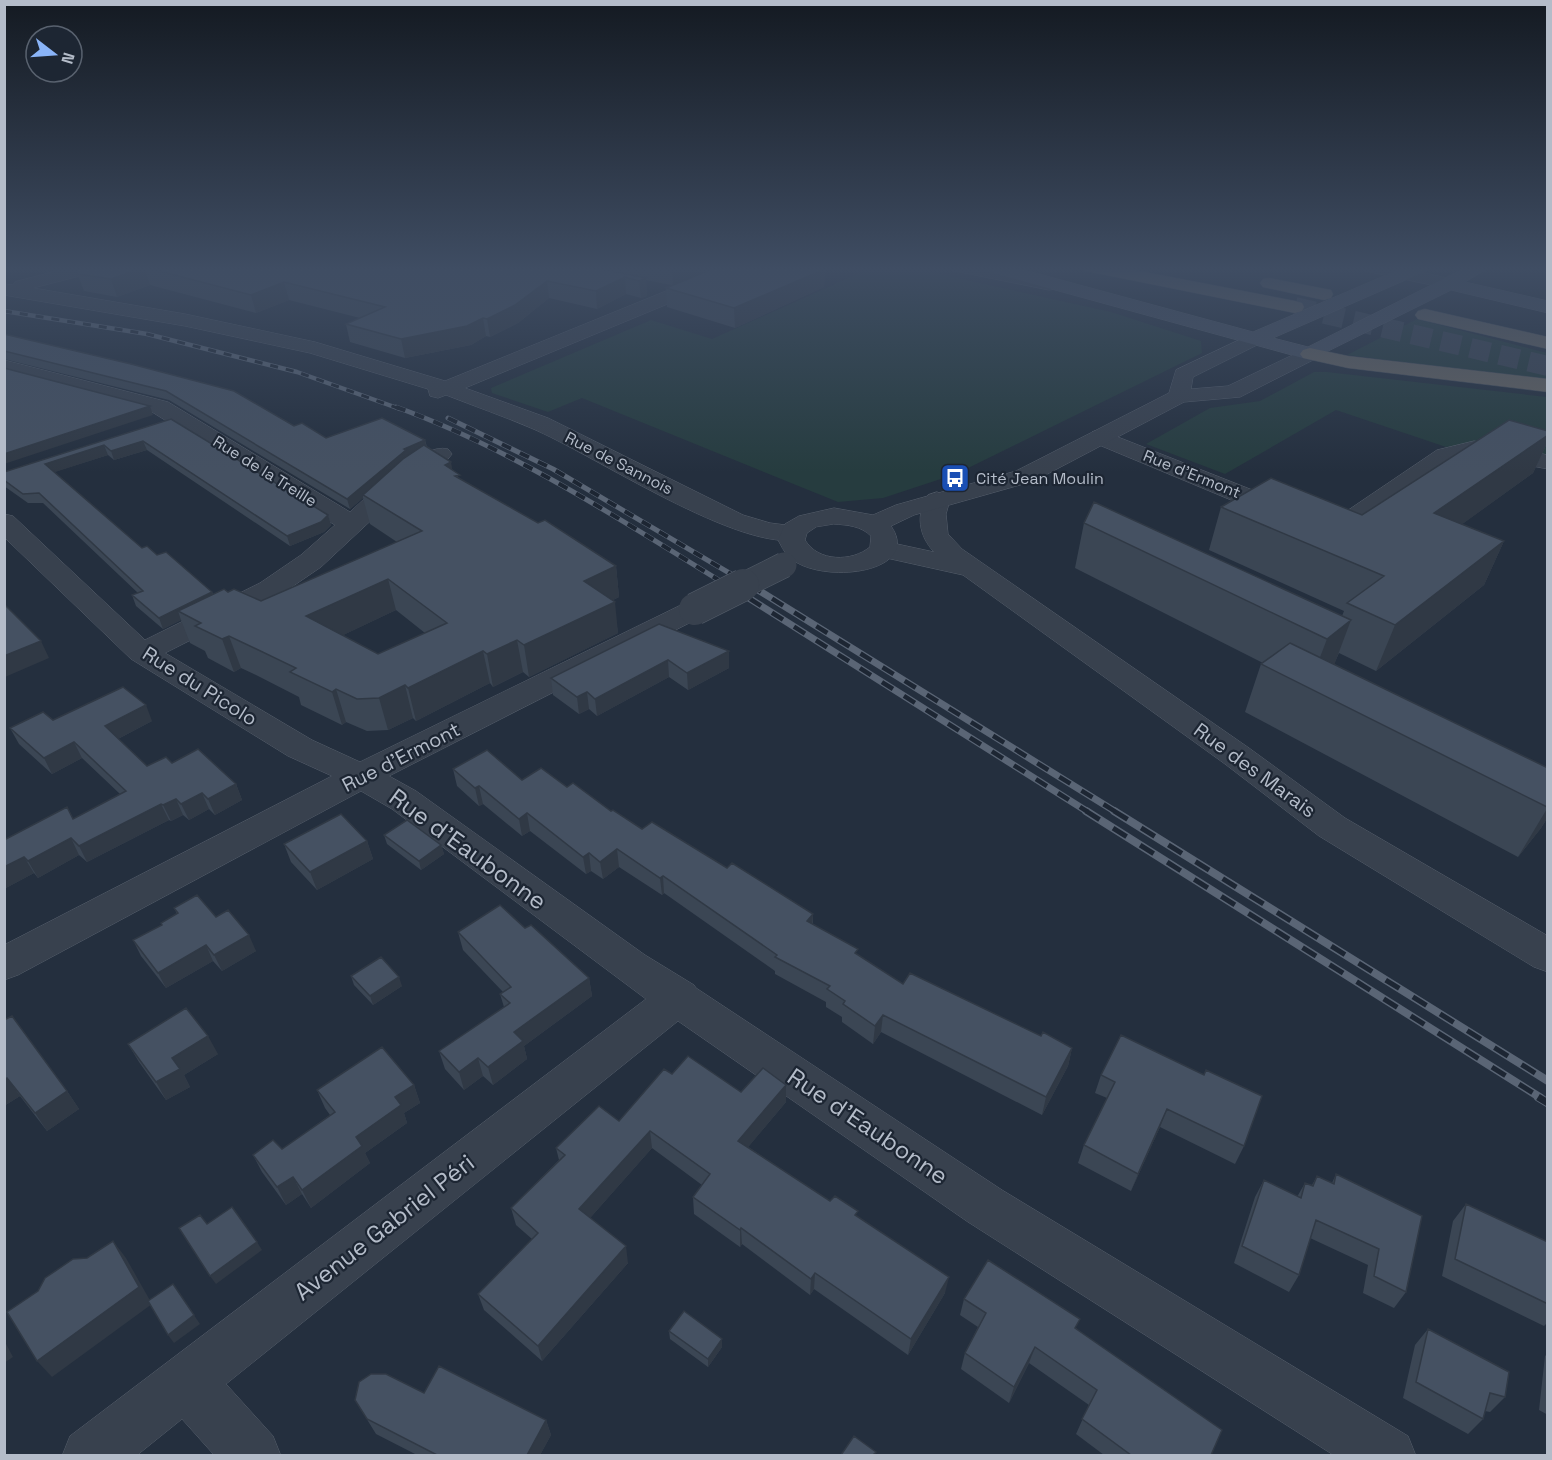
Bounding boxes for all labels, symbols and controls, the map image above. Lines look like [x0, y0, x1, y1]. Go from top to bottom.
north arrow [24, 24, 84, 84]
text: N [56, 50, 79, 66]
street label: Rue de Sannois [562, 427, 676, 499]
street label: Rue de la Treille [209, 431, 321, 511]
street label: Rue d'Ermont [1140, 445, 1244, 503]
bus stop icon: Cité Jean Moulin [939, 462, 971, 494]
place label: Cité Jean Moulin [976, 468, 1104, 489]
street label: Rue du Picolo [138, 640, 262, 732]
street label: Rue d'Ermont [338, 716, 464, 798]
street label: Rue des Marais [1189, 717, 1321, 823]
street label: Rue d'Eaubonne [383, 781, 553, 917]
street label: Rue d'Eaubonne [782, 1061, 954, 1191]
street label: Avenue Gabriel Péri [288, 1147, 480, 1307]

